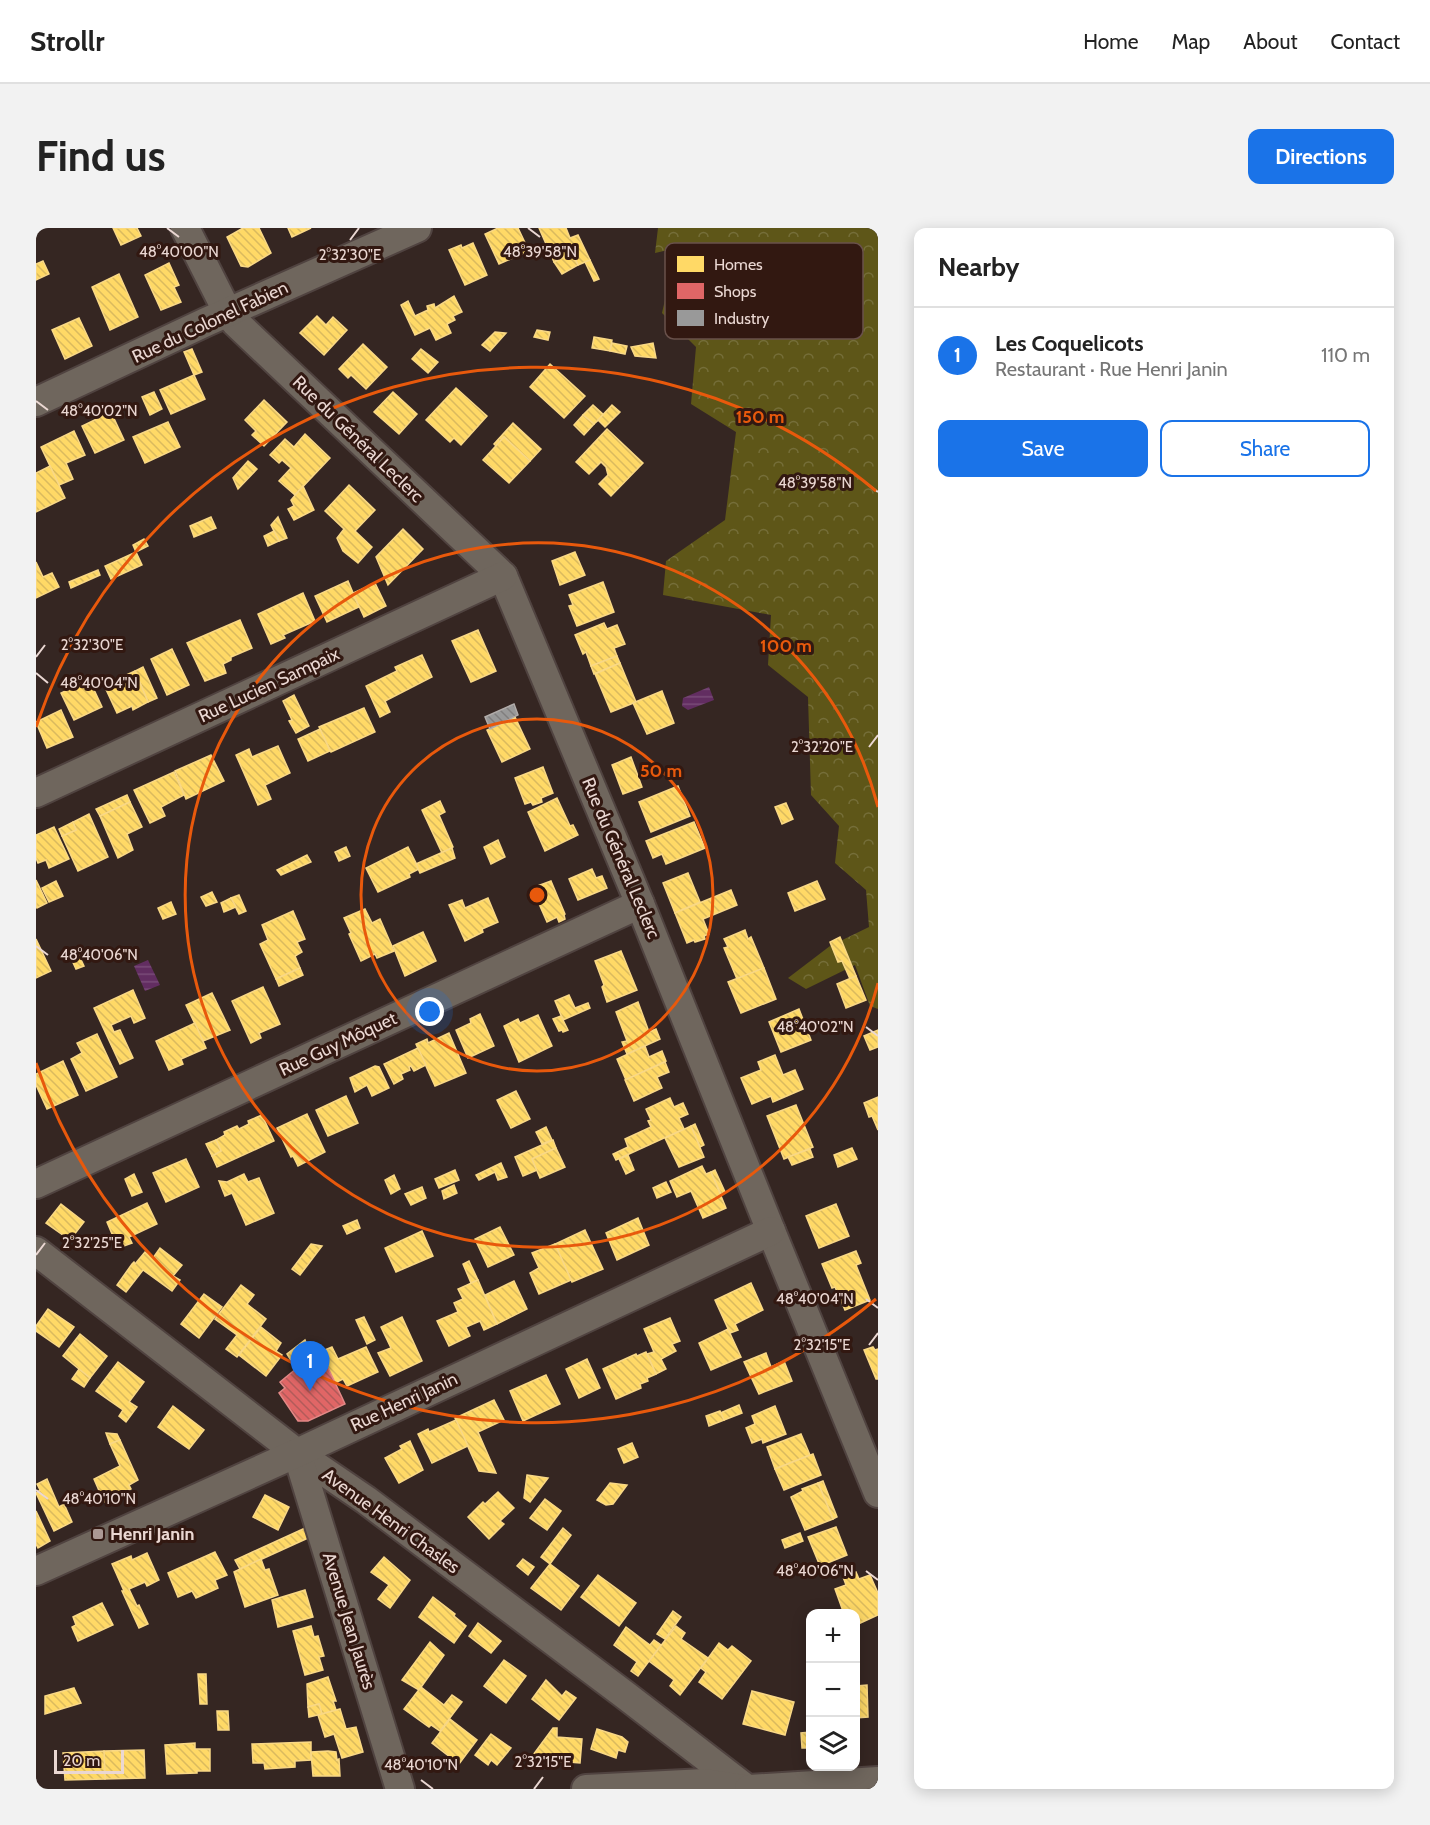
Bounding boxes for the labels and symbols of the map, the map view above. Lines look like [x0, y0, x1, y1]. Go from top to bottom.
text: 48°40'00"N [139, 243, 219, 261]
text: 48°39'58"N [503, 243, 577, 261]
legend [665, 243, 863, 339]
text: 2°32'30"E [319, 246, 381, 264]
text: Homes [714, 255, 763, 274]
street label: Rue du Colonel Fabien [129, 276, 291, 368]
text: Shops [714, 282, 757, 301]
text: Industry [714, 309, 769, 328]
street label: Rue du Général Leclerc [288, 371, 428, 507]
text: 48°40'02"N [60, 402, 138, 420]
text: 150 m [736, 406, 784, 428]
text: 48°39'58"N [778, 474, 852, 492]
text: 100 m [760, 635, 812, 657]
text: 2°32'30"E [61, 636, 123, 654]
street label: Rue Lucien Sampaix [195, 643, 343, 727]
text: 48°40'04"N [60, 674, 138, 692]
text: 2°32'20"E [791, 738, 853, 756]
text: 50 m [640, 760, 682, 782]
street label: Rue du Général Leclerc [577, 774, 665, 942]
centre of rings [527, 885, 547, 905]
text: 48°40'06"N [60, 946, 138, 964]
your location [415, 997, 444, 1026]
street label: Rue Guy Môquet [276, 1007, 400, 1081]
text: 48°40'02"N [776, 1018, 854, 1036]
text: 2°32'25"E [62, 1234, 122, 1252]
text: 48°40'04"N [776, 1290, 854, 1308]
text: 2°32'15"E [794, 1336, 850, 1354]
pin: 1 [290, 1342, 330, 1391]
street label: Rue Henri Janin [347, 1368, 461, 1436]
street label: Avenue Henri Chasles [318, 1464, 464, 1578]
text: 48°40'10"N [62, 1490, 136, 1508]
place label: Henri Janin [110, 1523, 194, 1545]
marker: Henri Janin [91, 1527, 105, 1541]
street label: Avenue Jean Jaurès [318, 1550, 380, 1692]
text: 48°40'06"N [776, 1562, 854, 1580]
scale bar [54, 1747, 124, 1774]
text: 2°32'15"E [515, 1753, 571, 1771]
text: 48°40'10"N [384, 1756, 458, 1774]

